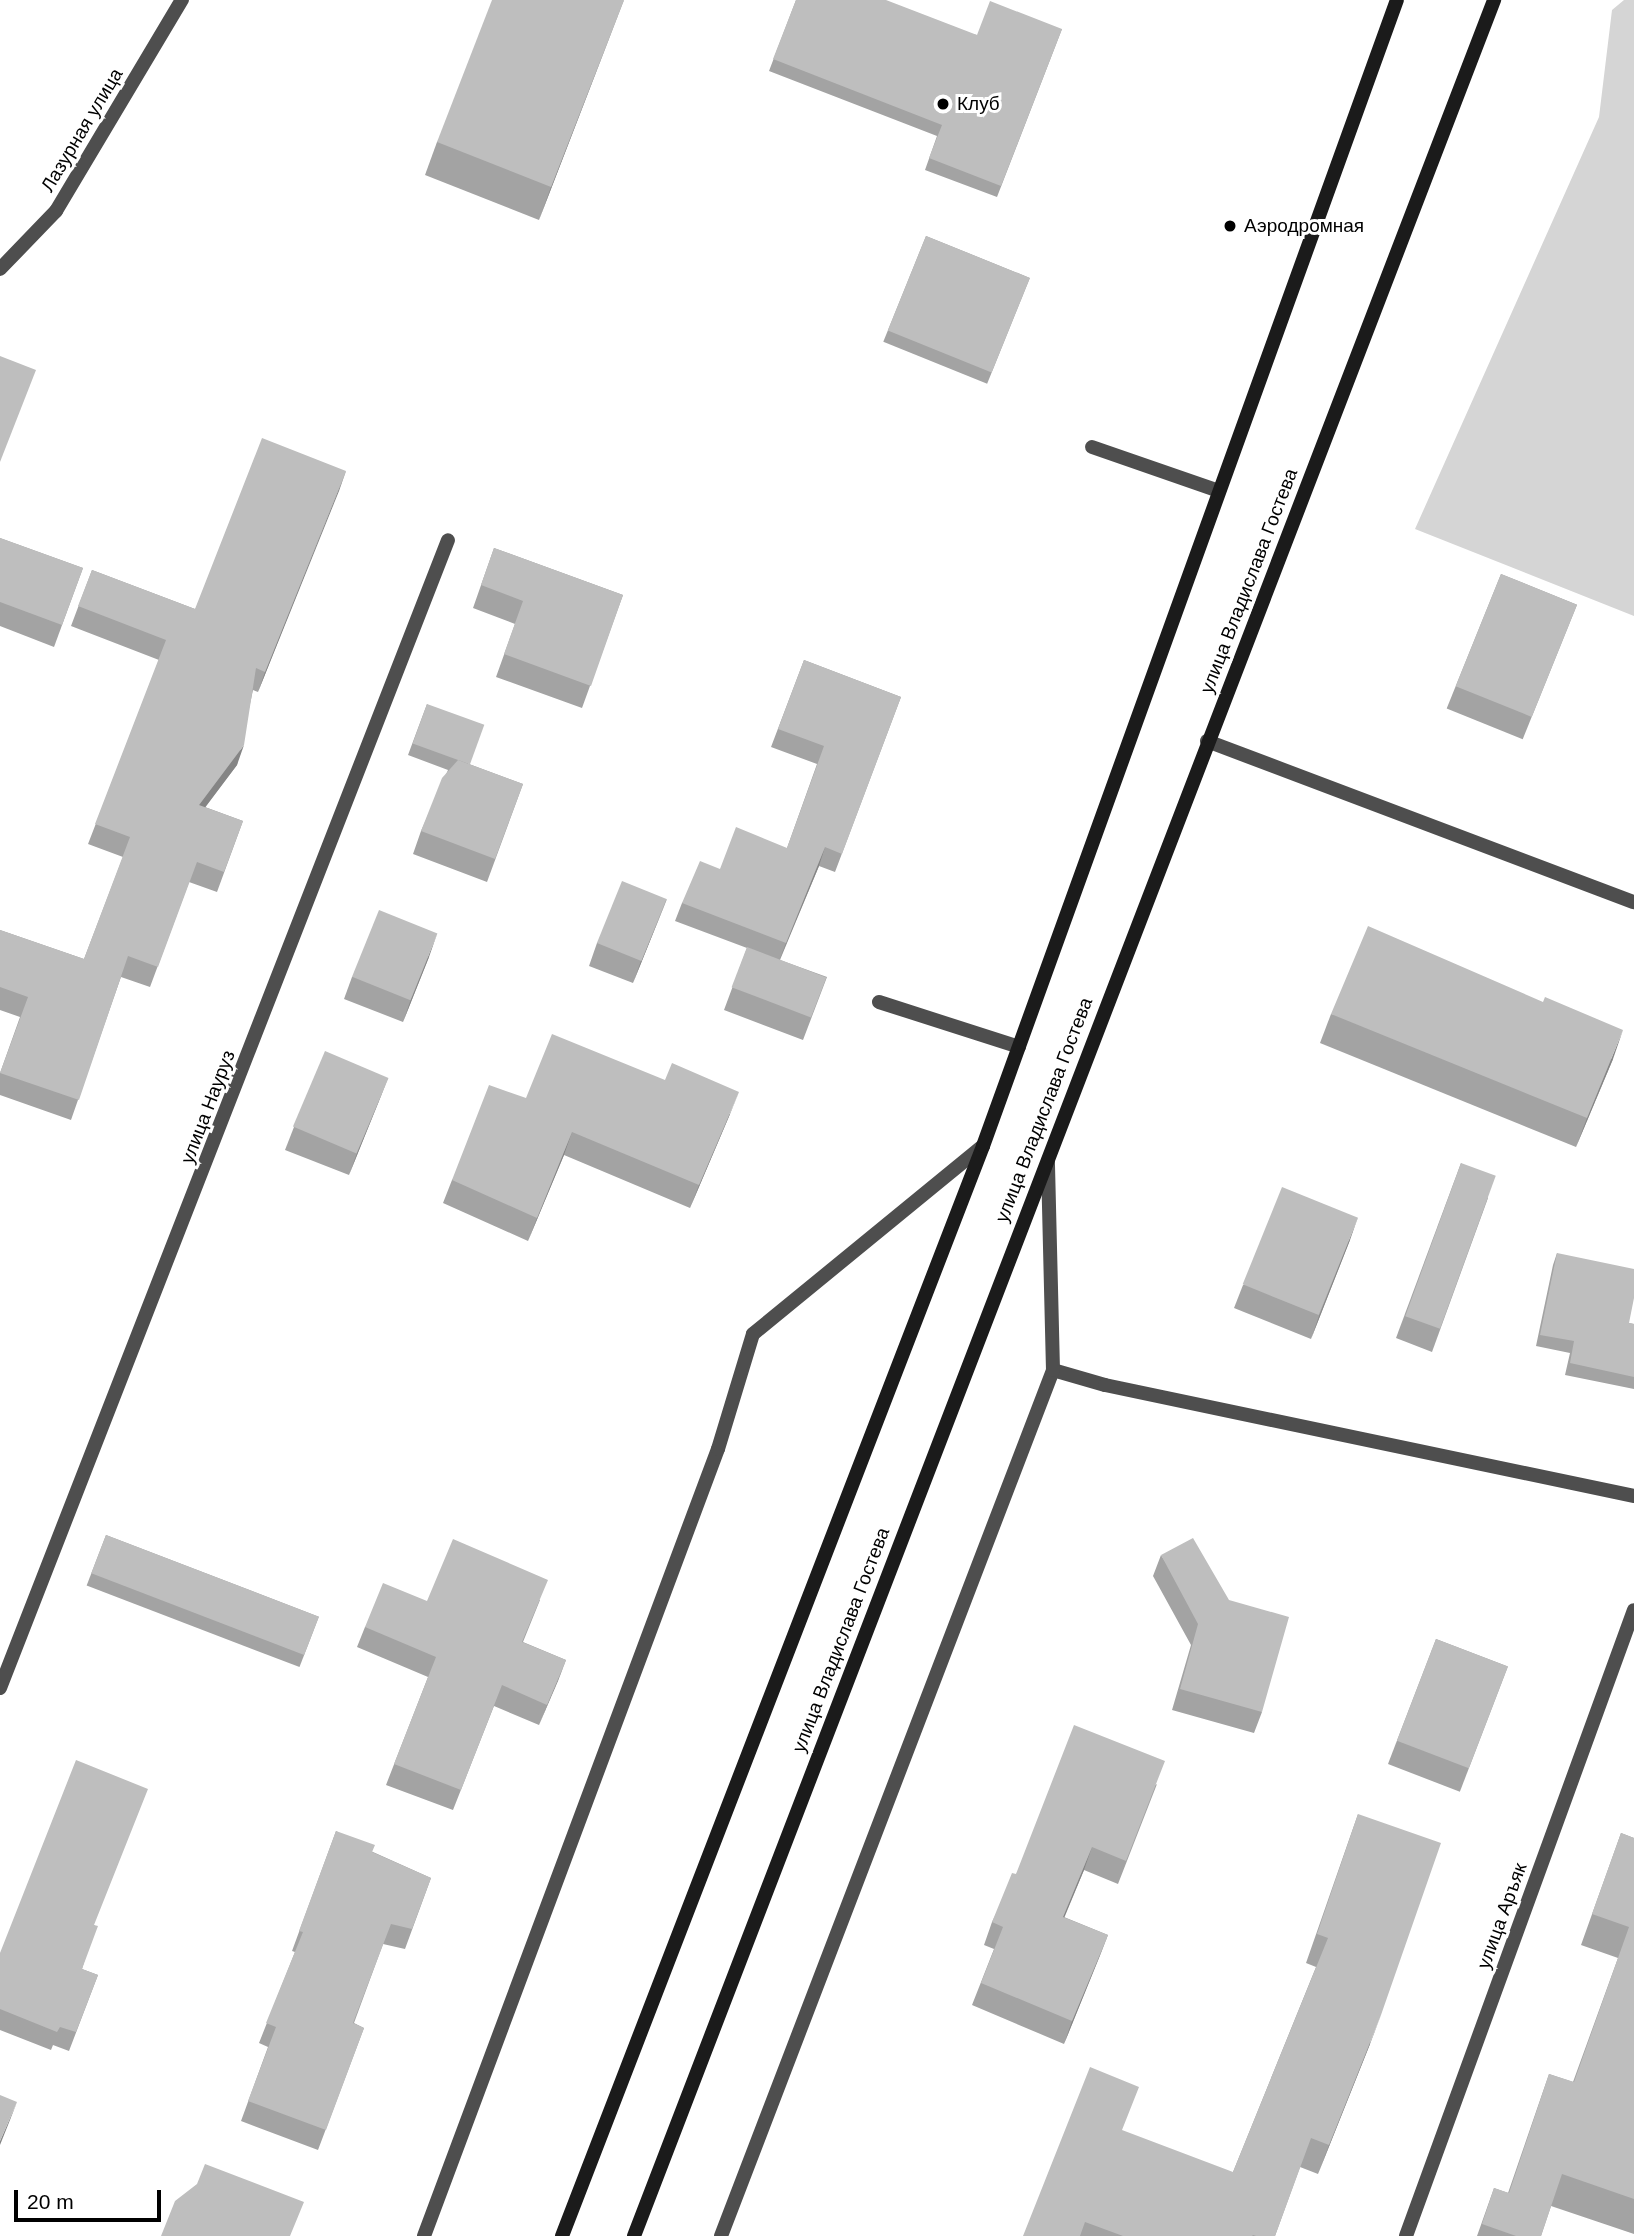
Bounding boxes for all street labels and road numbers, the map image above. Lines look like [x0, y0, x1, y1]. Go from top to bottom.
street label: Лазурная улица [36, 64, 128, 196]
street label: улица Владислава Гостева [1196, 465, 1302, 697]
street label: улица Владислава Гостева [991, 994, 1097, 1226]
street label: улица Науруз [176, 1047, 240, 1167]
street label: улица Владислава Гостева [788, 1524, 894, 1756]
street label: улица Аръяк [1472, 1860, 1532, 1972]

